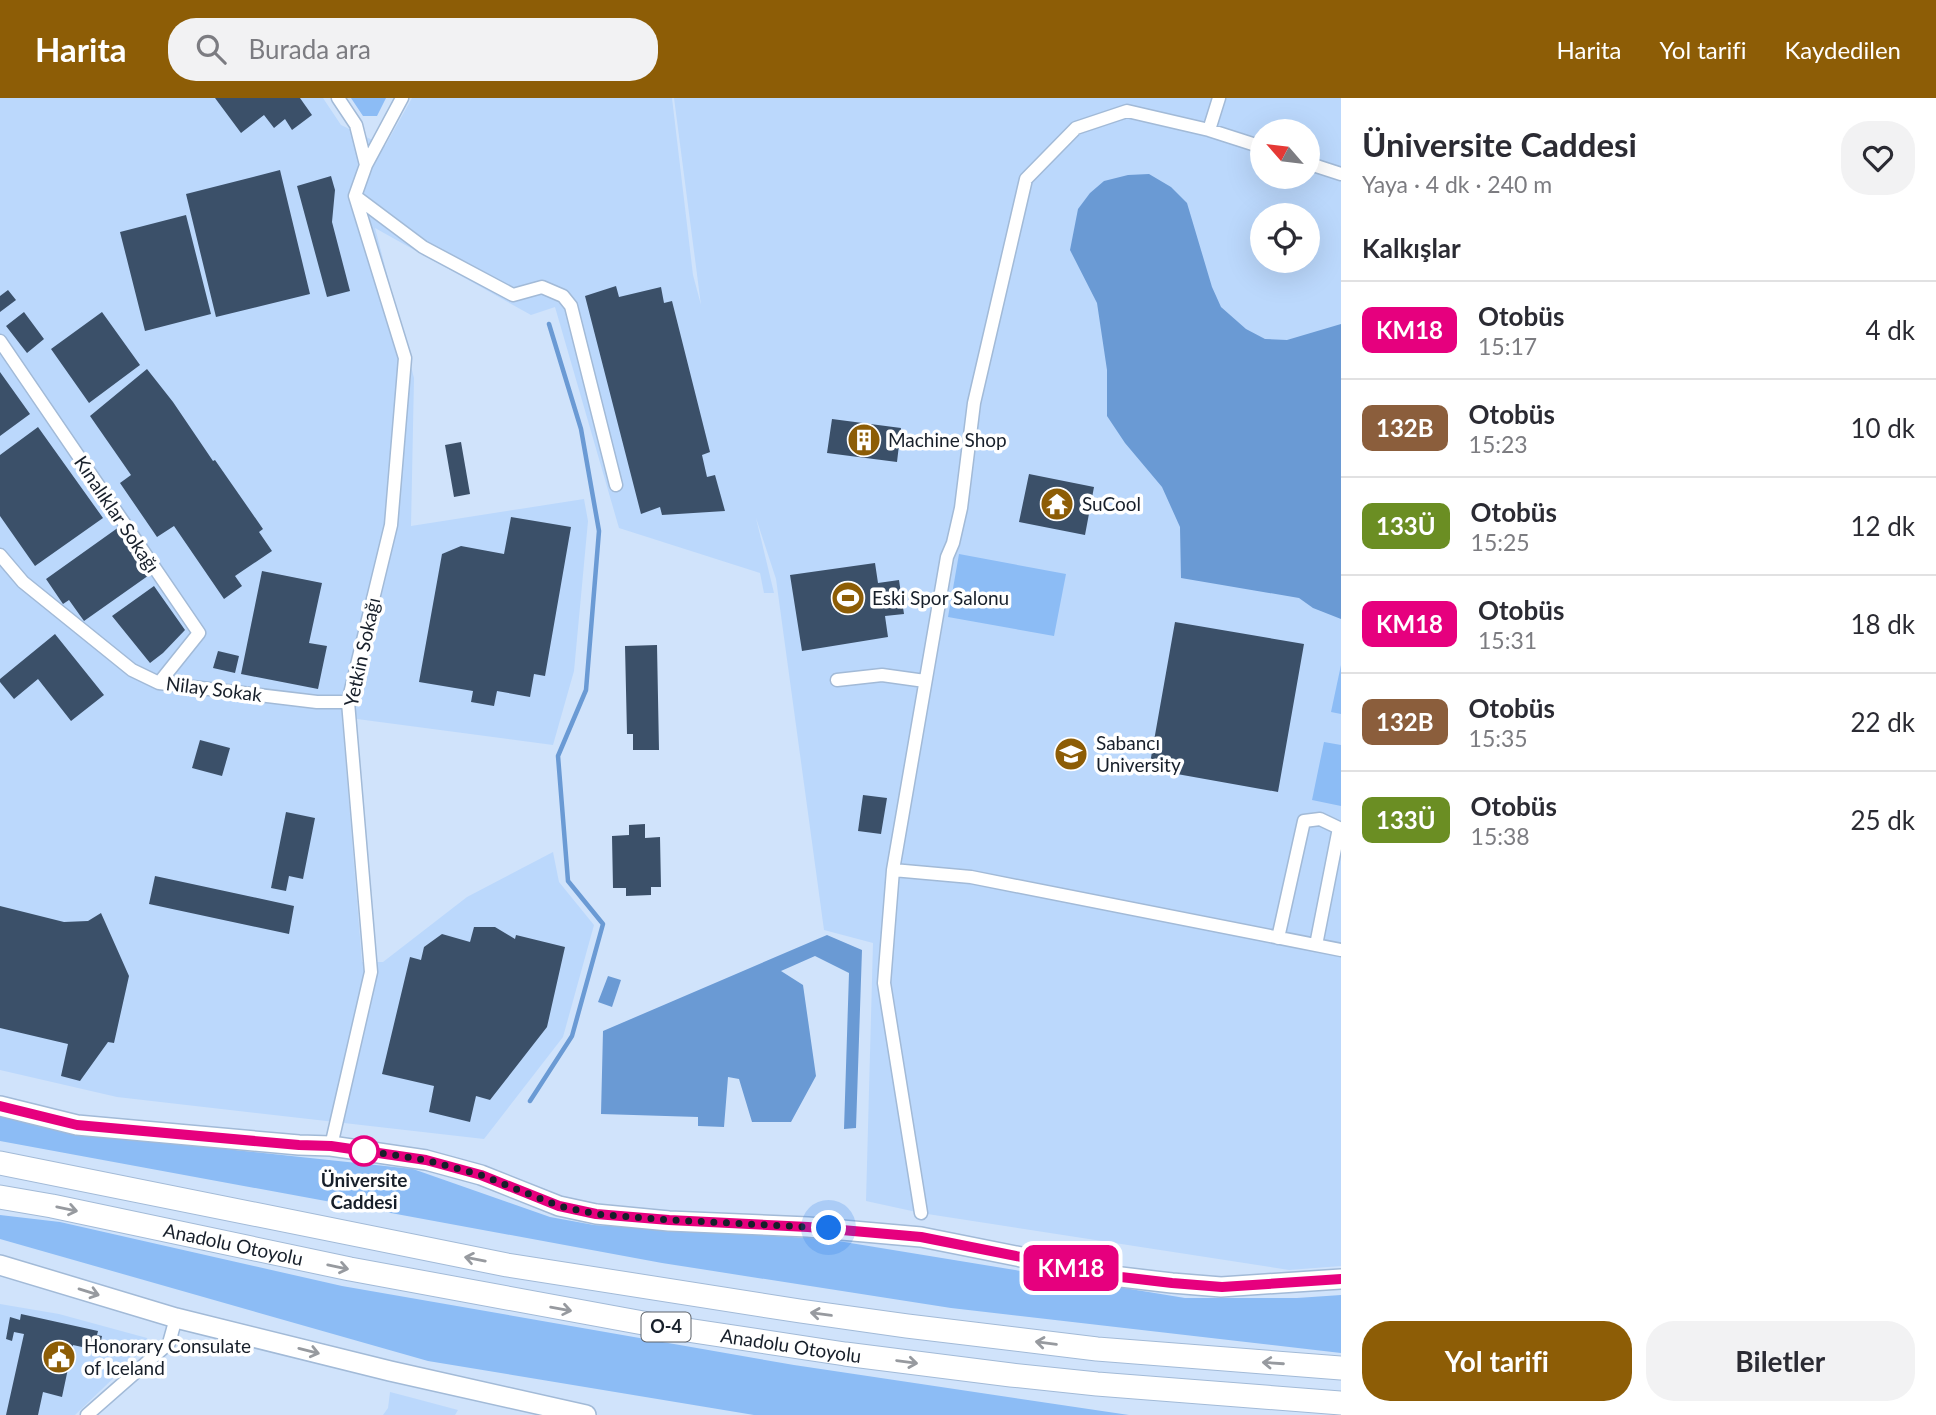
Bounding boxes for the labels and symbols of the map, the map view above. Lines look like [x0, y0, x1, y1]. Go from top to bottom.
north arrow [1250, 119, 1320, 189]
building icon: Machine Shop [845, 421, 883, 459]
place label: Machine Shop [888, 428, 1007, 451]
street label: Kınalıklar Sokağı [70, 451, 165, 576]
temple icon: SuCool [1038, 485, 1076, 523]
place label: SuCool [1082, 492, 1141, 515]
sports icon: Eski Spor Salonu [829, 579, 867, 617]
place label: Eski Spor Salonu [872, 586, 1009, 609]
street label: Yetkin Sokağı [339, 595, 384, 708]
street label: Nilay Sokak [165, 671, 264, 706]
place label: Sabancı University [1096, 731, 1181, 776]
school or university icon: Sabancı University [1052, 735, 1090, 773]
marker: Üniversite Caddesi [349, 1136, 379, 1166]
place label: Üniversite Caddesi [321, 1168, 407, 1213]
one-way arrow [55, 1203, 78, 1217]
your location [811, 1210, 846, 1245]
street label: Anadolu Otoyolu [161, 1218, 305, 1270]
line badge: KM18 [1022, 1245, 1120, 1291]
one-way arrow [464, 1251, 487, 1265]
one-way arrow [326, 1260, 349, 1274]
one-way arrow [78, 1286, 100, 1299]
one-way arrow [549, 1303, 572, 1316]
one-way arrow [810, 1308, 833, 1321]
road number: O-4 [642, 1312, 690, 1342]
street label: Anadolu Otoyolu [719, 1323, 863, 1367]
place label: Honorary Consulate of Iceland [84, 1334, 251, 1379]
one-way arrow [1036, 1336, 1058, 1349]
public building icon: Honorary Consulate of Iceland [40, 1338, 78, 1376]
one-way arrow [297, 1345, 319, 1358]
one-way arrow [895, 1356, 918, 1369]
one-way arrow [1262, 1356, 1285, 1369]

